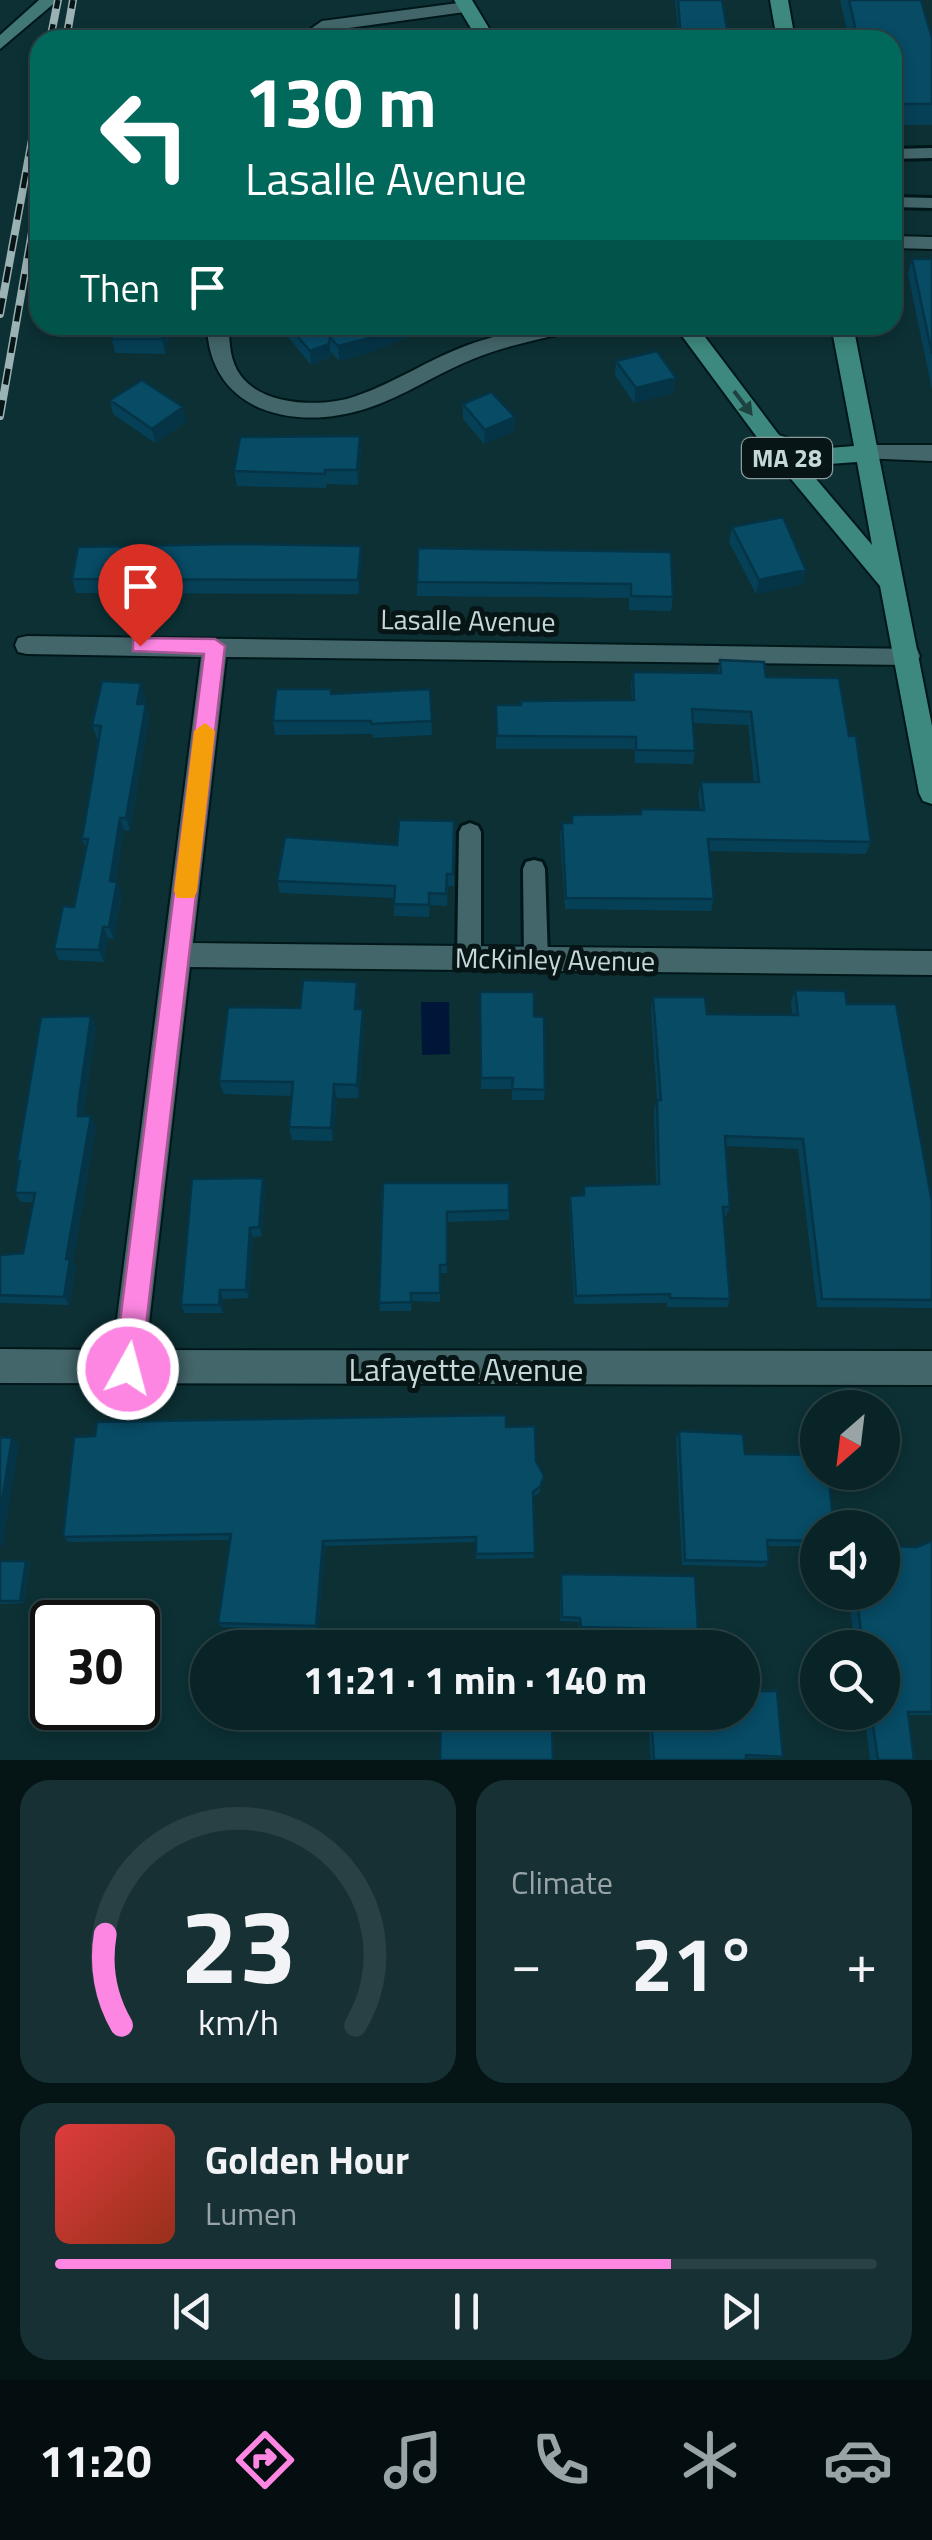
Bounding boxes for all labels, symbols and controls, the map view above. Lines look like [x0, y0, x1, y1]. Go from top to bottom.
text: 130 m [245, 48, 437, 154]
icon: left [80, 70, 210, 200]
text: Lasalle Avenue [245, 144, 527, 212]
text: Then [80, 259, 160, 317]
icon: arrive [180, 260, 235, 315]
one-way arrow [733, 390, 753, 416]
road number: MA 28 [742, 438, 832, 478]
pin [98, 544, 183, 647]
icon: arrive [113, 559, 168, 614]
street label: Lasalle Avenue [380, 597, 556, 643]
street label: McKinley Avenue [454, 936, 656, 982]
position arrow [76, 1317, 180, 1421]
street label: Lafayette Avenue [349, 1345, 583, 1393]
north arrow [800, 1390, 900, 1490]
map controls [800, 1390, 900, 1730]
button: sound [800, 1510, 900, 1610]
speed limit sign: 30 [30, 1600, 160, 1730]
button: search [800, 1630, 900, 1730]
text: 11:21 · 1 min · 140 m [303, 1651, 647, 1709]
text: Climate [511, 1858, 613, 1906]
text: 23 [180, 1865, 296, 2023]
text: 21° [631, 1906, 757, 2020]
text: − [511, 1921, 542, 2004]
text: + [846, 1921, 877, 2004]
text: km/h [198, 1994, 278, 2049]
text: Golden Hour [205, 2131, 409, 2189]
text: Lumen [205, 2189, 297, 2237]
icon: previous [165, 2284, 220, 2339]
icon: pause [439, 2284, 494, 2339]
icon: next [713, 2284, 768, 2339]
icon: directions [230, 2425, 300, 2495]
icon: music [378, 2425, 448, 2495]
icon: phone [526, 2425, 596, 2495]
icon: climate [675, 2425, 745, 2495]
icon: car [823, 2425, 893, 2495]
text: 11:20 [39, 2426, 151, 2494]

